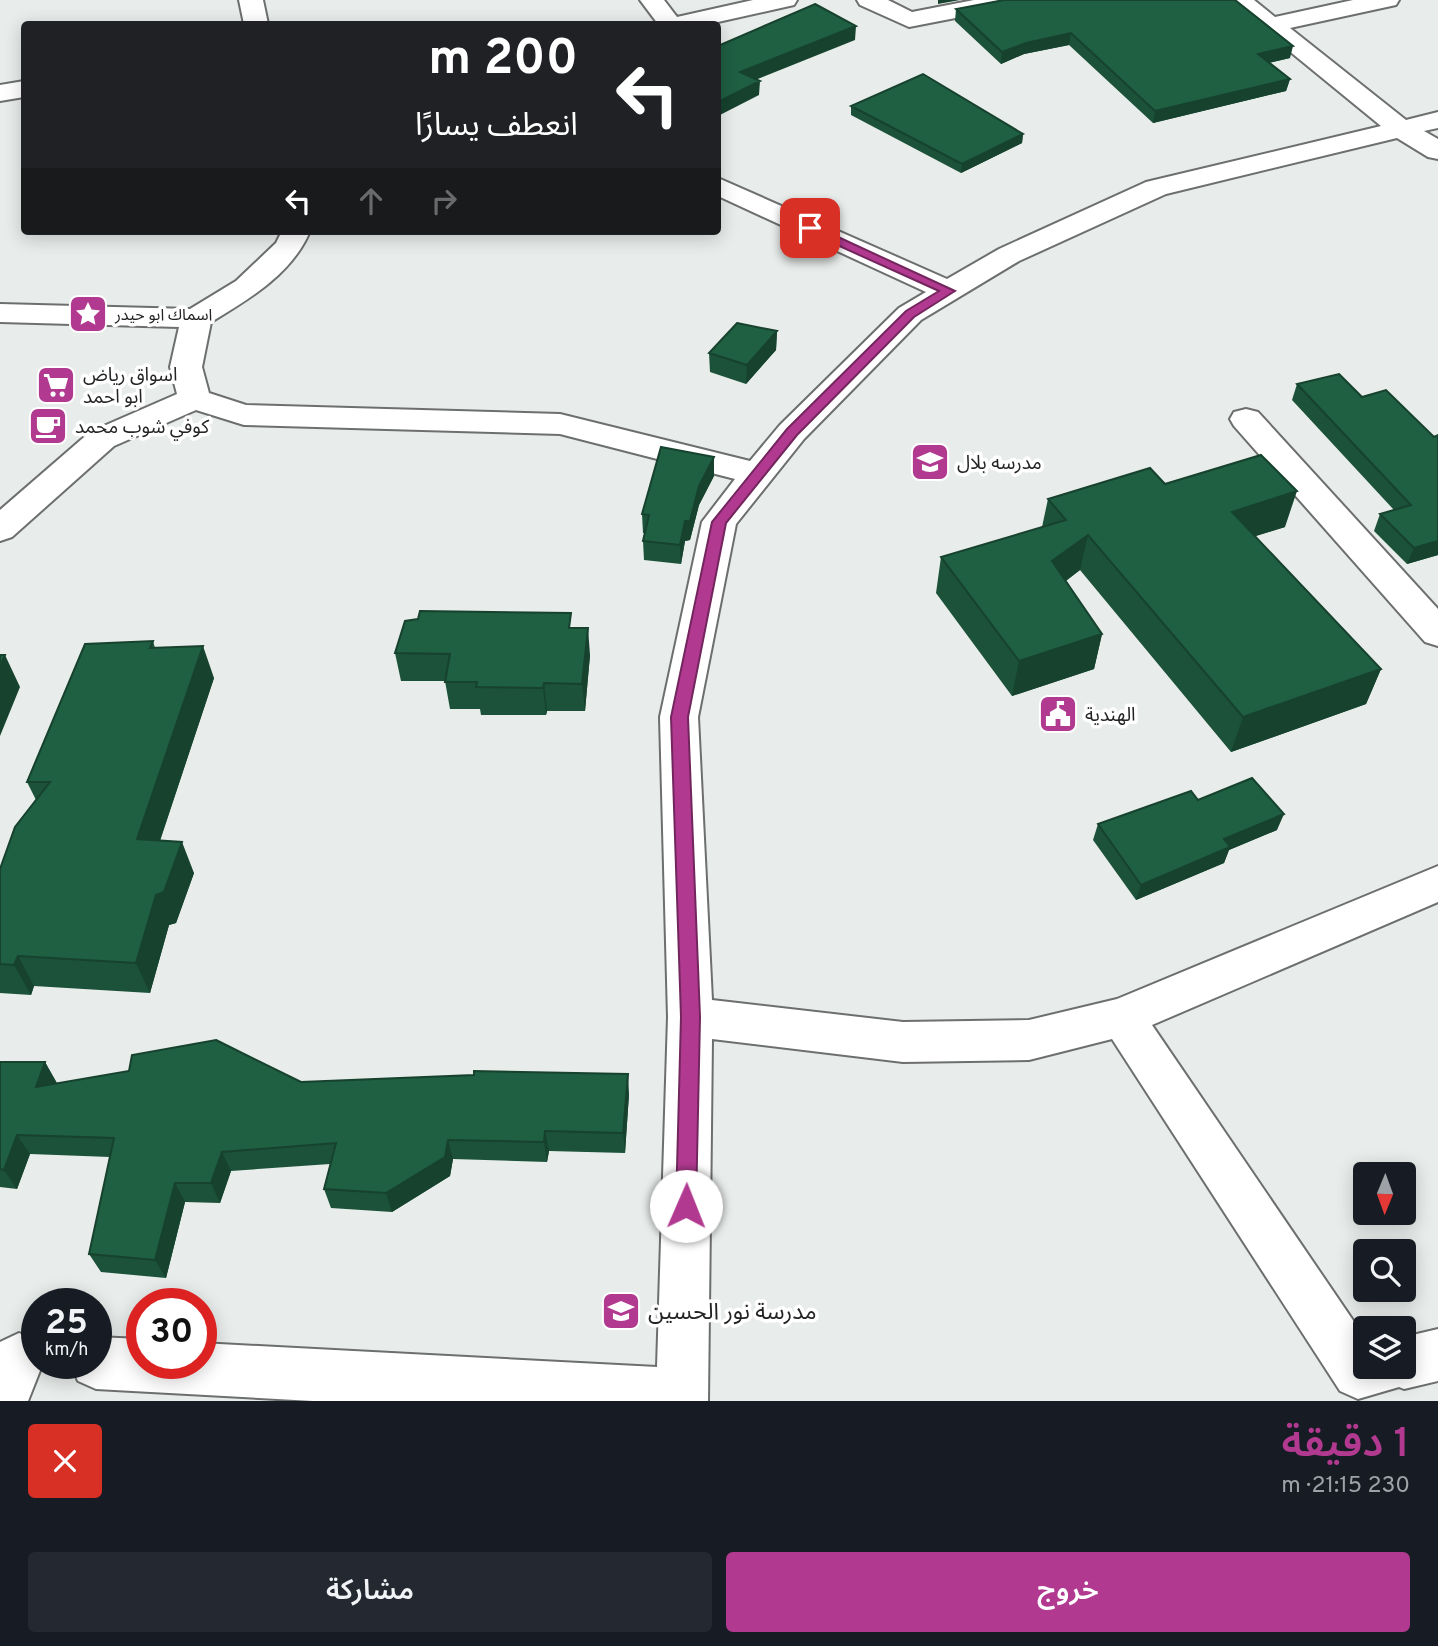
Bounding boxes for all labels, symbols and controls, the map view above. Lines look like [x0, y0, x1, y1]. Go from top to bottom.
text: 200 m [428, 30, 578, 92]
icon: left [602, 49, 693, 140]
text: انعطف يسارًا [415, 107, 578, 147]
icon: left [279, 182, 317, 220]
icon: ahead [352, 182, 390, 220]
icon: right [425, 182, 463, 220]
pin [780, 198, 840, 258]
icon: arrive [791, 209, 829, 247]
place icon: اسماك ابو حيدر [67, 293, 109, 335]
place label: اسماك ابو حيدر [114, 306, 212, 326]
supermarket icon: اسواق رياض ابو احمد [35, 364, 77, 406]
place label: اسواق رياض ابو احمد [83, 364, 178, 410]
cafe icon: كوفي شوب محمد [27, 405, 69, 447]
place label: كوفي شوب محمد [75, 416, 210, 441]
school or university icon: مدرسه بلال [909, 441, 951, 483]
place label: مدرسه بلال [957, 452, 1042, 476]
public building icon: الهندية [1037, 693, 1079, 735]
place label: الهندية [1085, 704, 1136, 728]
north arrow [1353, 1162, 1416, 1225]
map controls [1353, 1162, 1416, 1379]
position arrow [649, 1169, 723, 1243]
button: search [1353, 1239, 1416, 1302]
speed limit sign: 30 [126, 1288, 217, 1379]
school or university icon: مدرسة نور الحسين [600, 1290, 642, 1332]
place label: مدرسة نور الحسين [648, 1299, 817, 1328]
text: 25 [45, 1302, 88, 1346]
button: layers [1353, 1316, 1416, 1379]
text: km/h [45, 1339, 88, 1362]
text: 1 دقيقة [1281, 1419, 1410, 1472]
button: close [28, 1424, 102, 1498]
text: 230 m · 21:15 [1281, 1472, 1410, 1501]
button: مشاركة [28, 1552, 712, 1632]
button: خروج [726, 1552, 1410, 1632]

